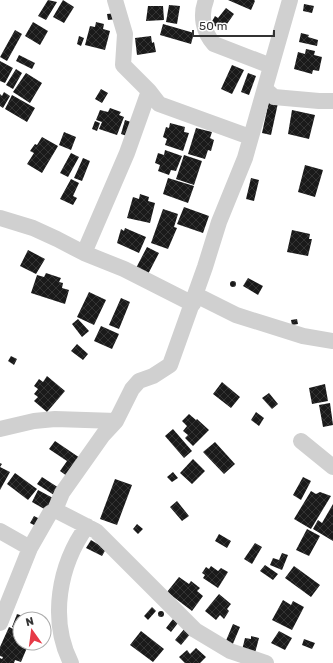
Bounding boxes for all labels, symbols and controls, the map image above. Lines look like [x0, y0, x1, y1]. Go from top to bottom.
scale bar [193, 12, 274, 38]
text: 50 m [199, 19, 227, 33]
north arrow [12, 611, 52, 651]
text: N [24, 614, 35, 629]

